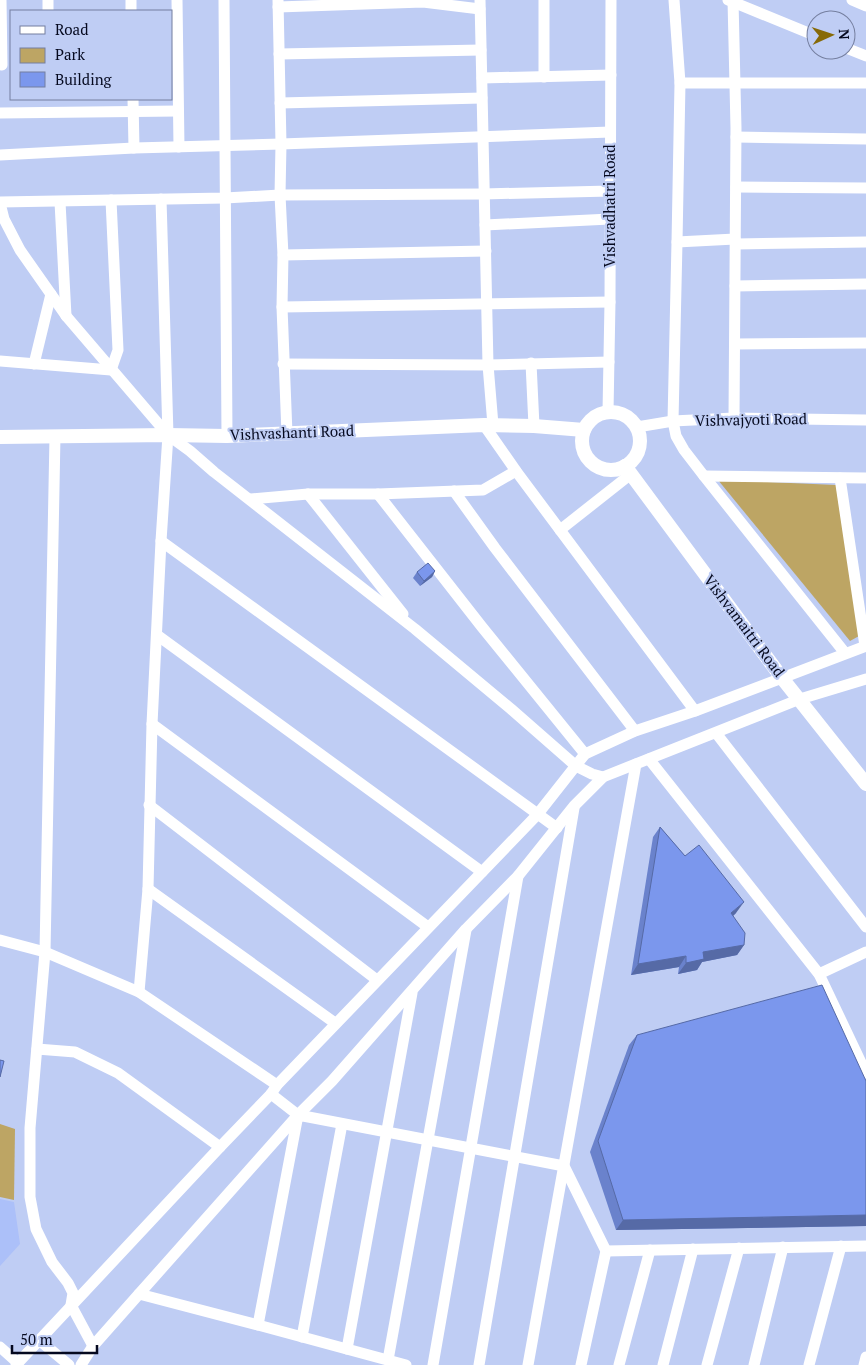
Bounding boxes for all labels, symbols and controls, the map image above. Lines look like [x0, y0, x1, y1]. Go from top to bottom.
legend [10, 10, 172, 100]
north arrow [806, 10, 856, 60]
text: Road [55, 19, 88, 39]
text: N [835, 28, 854, 40]
text: Park [55, 44, 85, 64]
text: Building [55, 69, 113, 89]
street label: Vishvadhatri Road [599, 145, 619, 267]
street label: Vishvajyoti Road [695, 408, 807, 430]
street label: Vishvashanti Road [230, 420, 354, 444]
street label: Vishvamaitri Road [700, 570, 790, 681]
scale bar [12, 1322, 98, 1354]
text: 50 m [20, 1329, 53, 1349]

